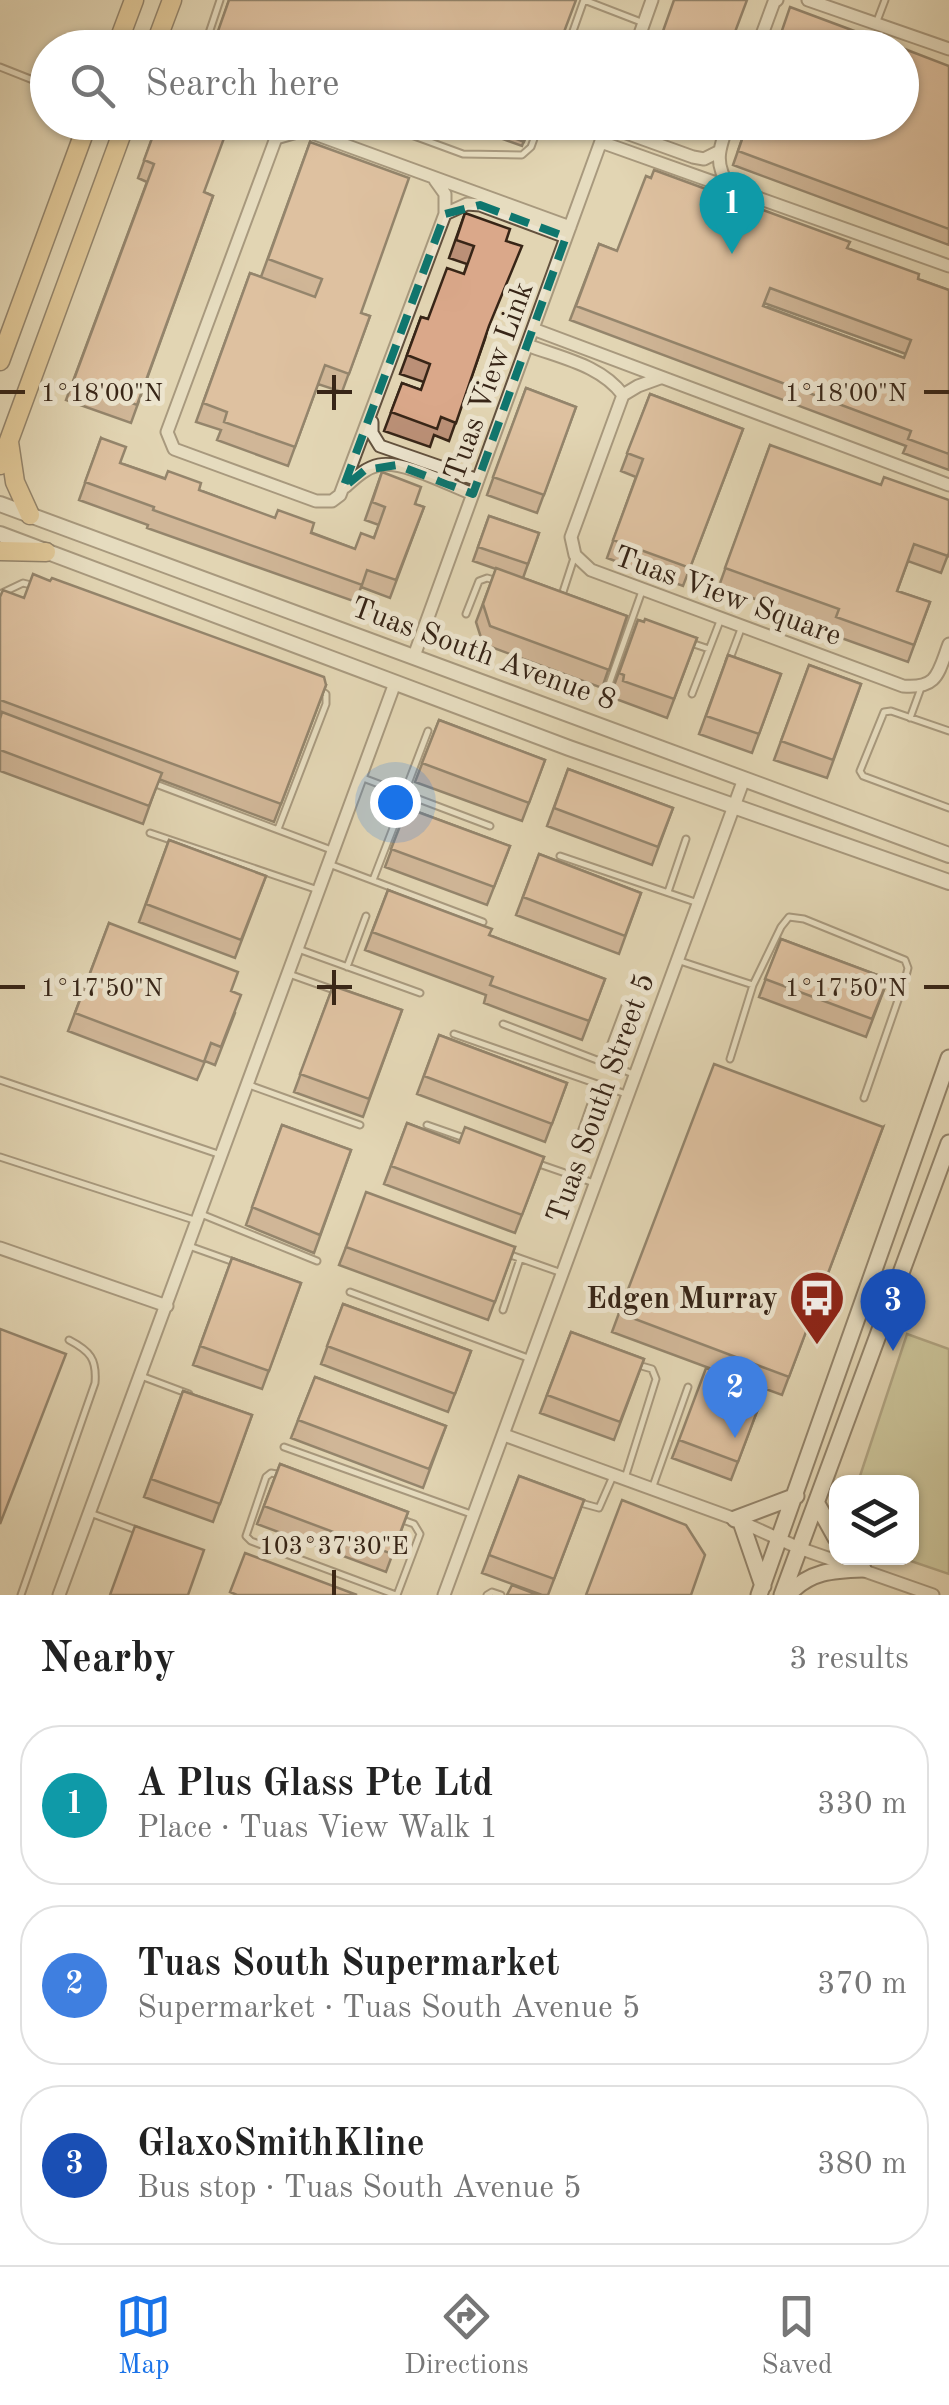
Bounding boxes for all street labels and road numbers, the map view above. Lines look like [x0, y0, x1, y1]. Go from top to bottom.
street label: Tuas View Link [440, 278, 540, 485]
street label: Tuas View Square [610, 542, 845, 652]
street label: Tuas South Avenue 8 [347, 593, 620, 717]
street label: Tuas South Street 5 [543, 970, 661, 1228]

